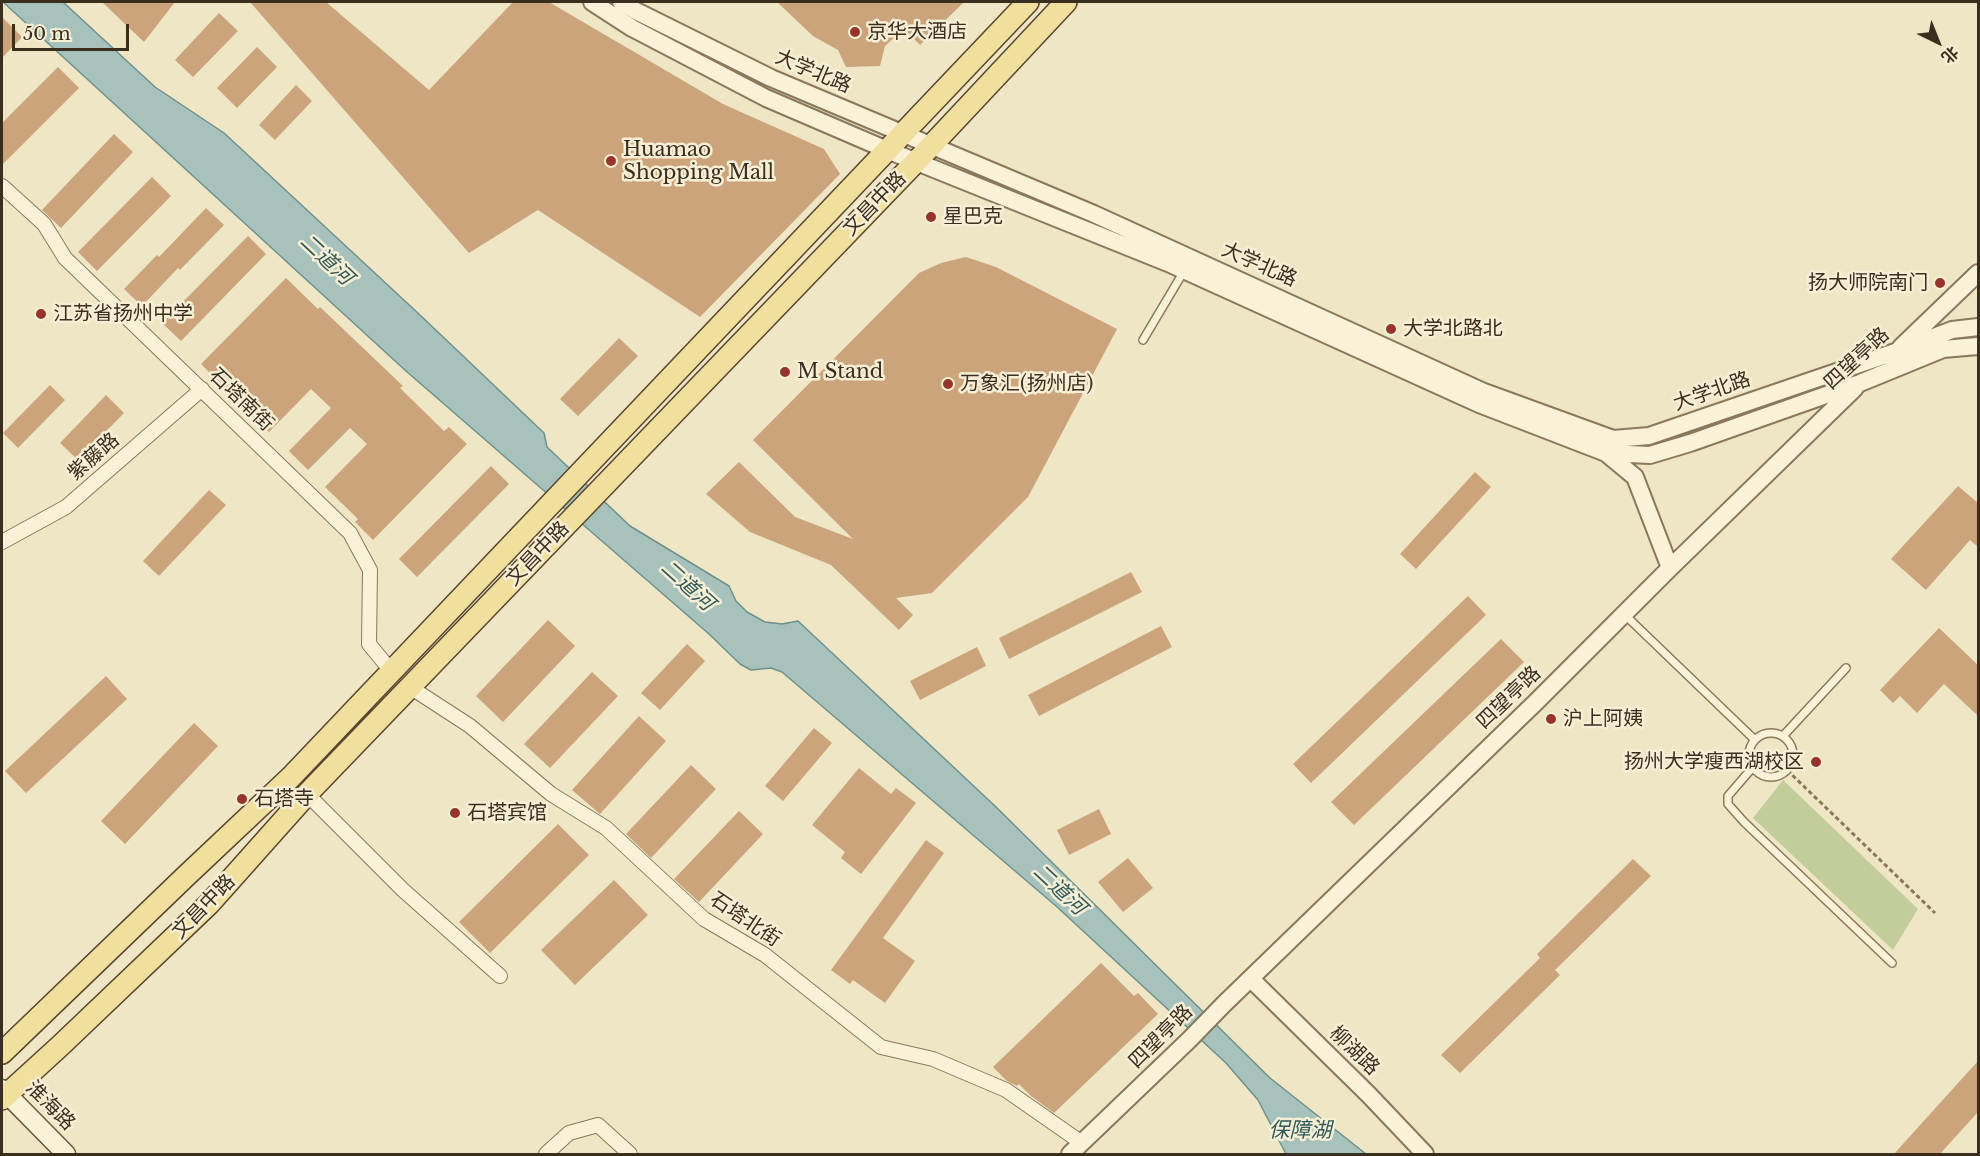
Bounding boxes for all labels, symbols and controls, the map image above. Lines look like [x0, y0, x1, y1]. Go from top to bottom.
scale bar [15, 12, 132, 50]
north arrow [1908, 12, 1968, 72]
place label: 京华大酒店 [867, 20, 967, 44]
text: 50 m [23, 23, 71, 45]
marker: 京华大酒店 [848, 25, 862, 39]
text: 北 [1938, 42, 1963, 68]
street label: 大学北路 [771, 45, 855, 99]
place label: Huamao Shopping Mall [623, 138, 774, 185]
marker: Huamao Shopping Mall [604, 154, 618, 168]
street label: 文昌中路 [839, 167, 911, 241]
place label: 星巴克 [943, 205, 1003, 229]
marker: 星巴克 [924, 210, 938, 224]
water label: 二道河 [294, 229, 358, 291]
street label: 大学北路 [1218, 238, 1300, 292]
place label: 扬大师院南门 [1808, 271, 1928, 295]
marker: 扬大师院南门 [1933, 276, 1947, 290]
place label: 江苏省扬州中学 [53, 302, 193, 326]
marker: 江苏省扬州中学 [34, 307, 48, 321]
place label: 大学北路北 [1403, 317, 1503, 341]
marker: 大学北路北 [1384, 322, 1398, 336]
street label: 四望亭路 [1820, 323, 1894, 395]
place label: M Stand [797, 360, 883, 384]
street label: 石塔南街 [204, 364, 278, 436]
marker: M Stand [778, 365, 792, 379]
street label: 大学北路 [1670, 368, 1754, 416]
place label: 万象汇(扬州店) [960, 372, 1093, 396]
marker: 万象汇(扬州店) [941, 377, 955, 391]
street label: 紫藤路 [63, 428, 125, 486]
street label: 文昌中路 [502, 517, 574, 591]
water label: 二道河 [655, 556, 719, 616]
street label: 四望亭路 [1472, 662, 1546, 734]
place label: 沪上阿姨 [1563, 707, 1643, 731]
marker: 沪上阿姨 [1544, 712, 1558, 726]
place label: 扬州大学瘦西湖校区 [1624, 750, 1804, 774]
marker: 扬州大学瘦西湖校区 [1809, 755, 1823, 769]
place label: 石塔寺 [254, 787, 314, 811]
marker: 石塔寺 [235, 792, 249, 806]
place label: 石塔宾馆 [467, 801, 547, 825]
marker: 石塔宾馆 [448, 806, 462, 820]
water label: 二道河 [1027, 859, 1091, 921]
street label: 文昌中路 [168, 870, 240, 944]
street label: 石塔北街 [705, 888, 785, 952]
street label: 四望亭路 [1124, 1000, 1198, 1074]
street label: 柳湖路 [1324, 1022, 1384, 1080]
street label: 淮海路 [20, 1076, 80, 1136]
water label: 保障湖 [1269, 1118, 1331, 1144]

